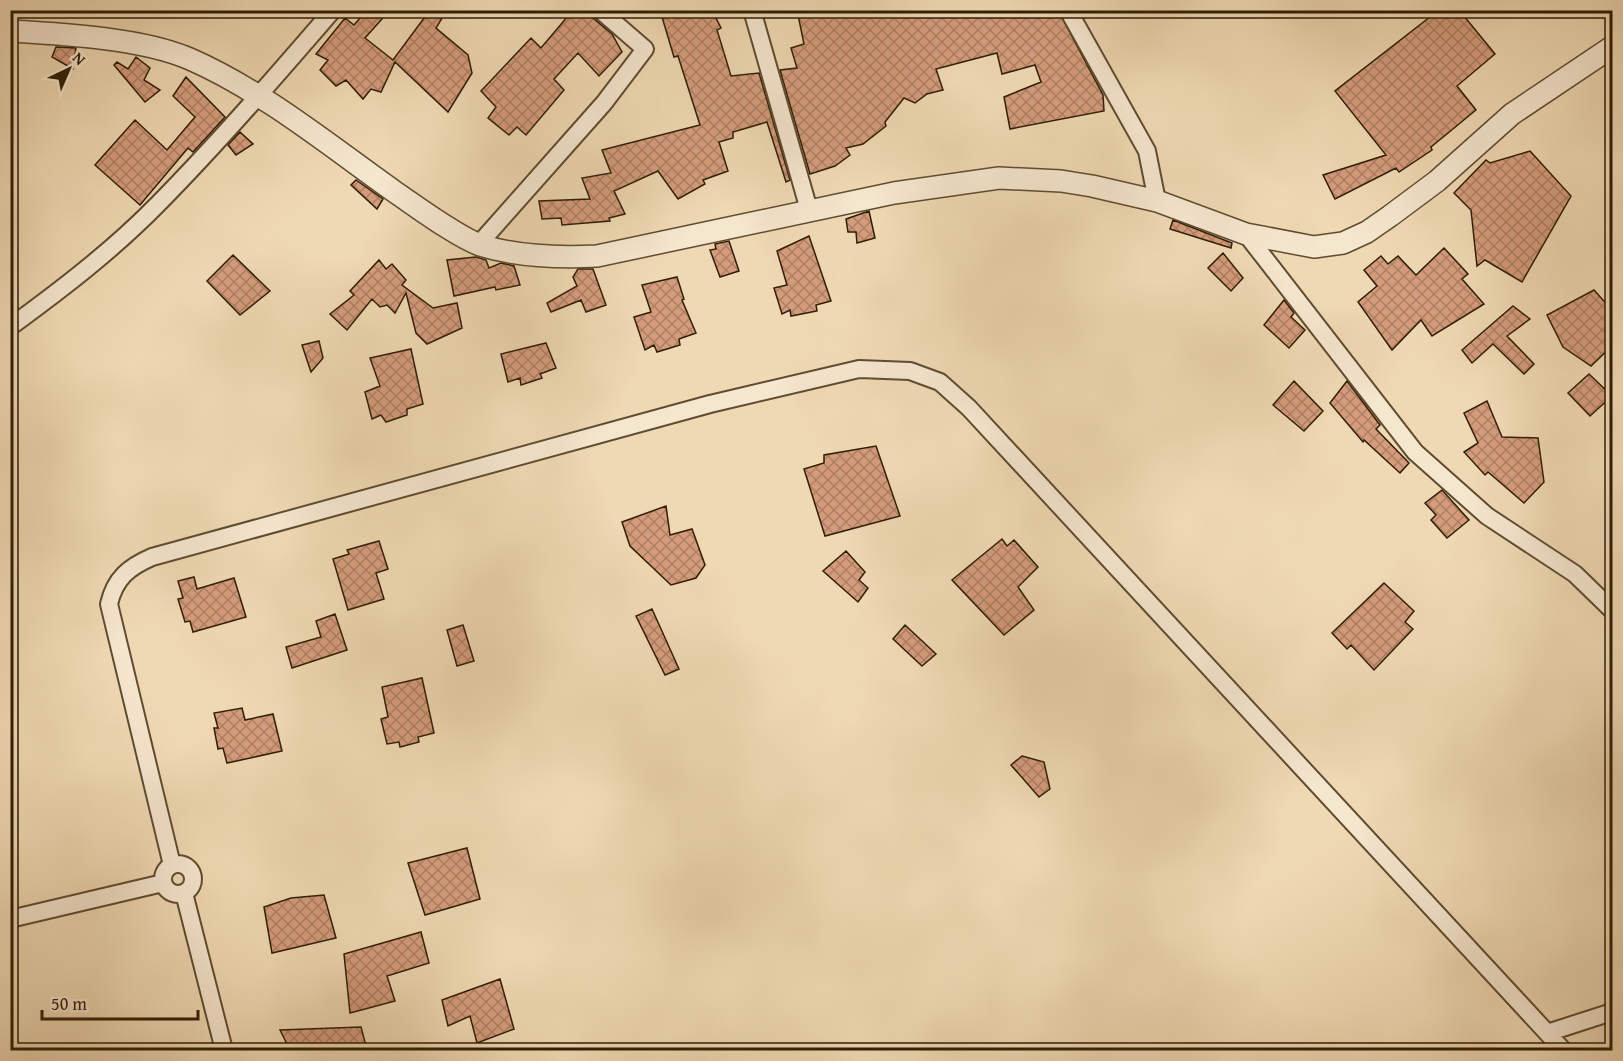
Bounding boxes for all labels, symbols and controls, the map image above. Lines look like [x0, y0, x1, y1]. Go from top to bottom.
north arrow [39, 39, 99, 99]
text: N [67, 46, 92, 71]
scale bar [42, 983, 198, 1021]
text: 50 m [51, 990, 87, 1017]

